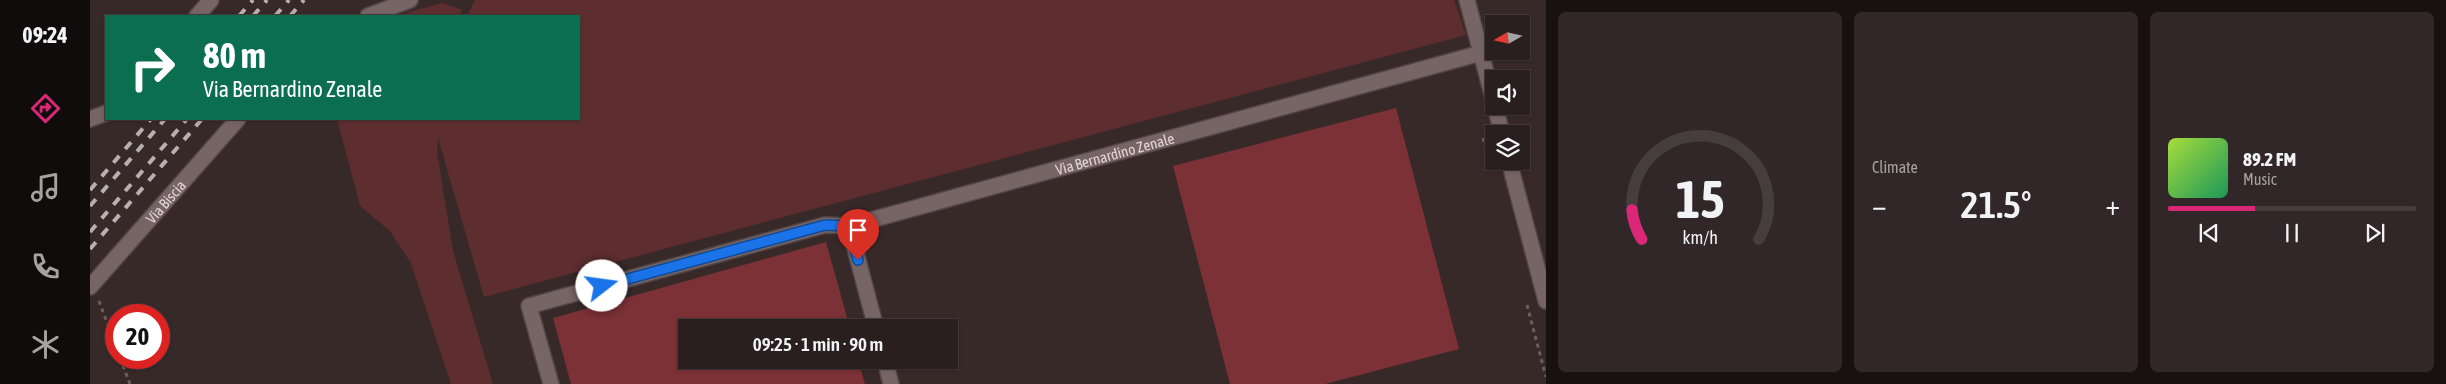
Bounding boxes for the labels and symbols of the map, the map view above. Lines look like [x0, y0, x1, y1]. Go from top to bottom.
north arrow [1485, 15, 1530, 60]
street label: Via Bernardino Zenale [1053, 129, 1176, 178]
street label: Via Biscia [142, 176, 189, 226]
pin [837, 209, 879, 260]
position arrow [575, 259, 627, 311]
speed limit sign: 20 [105, 304, 170, 369]

